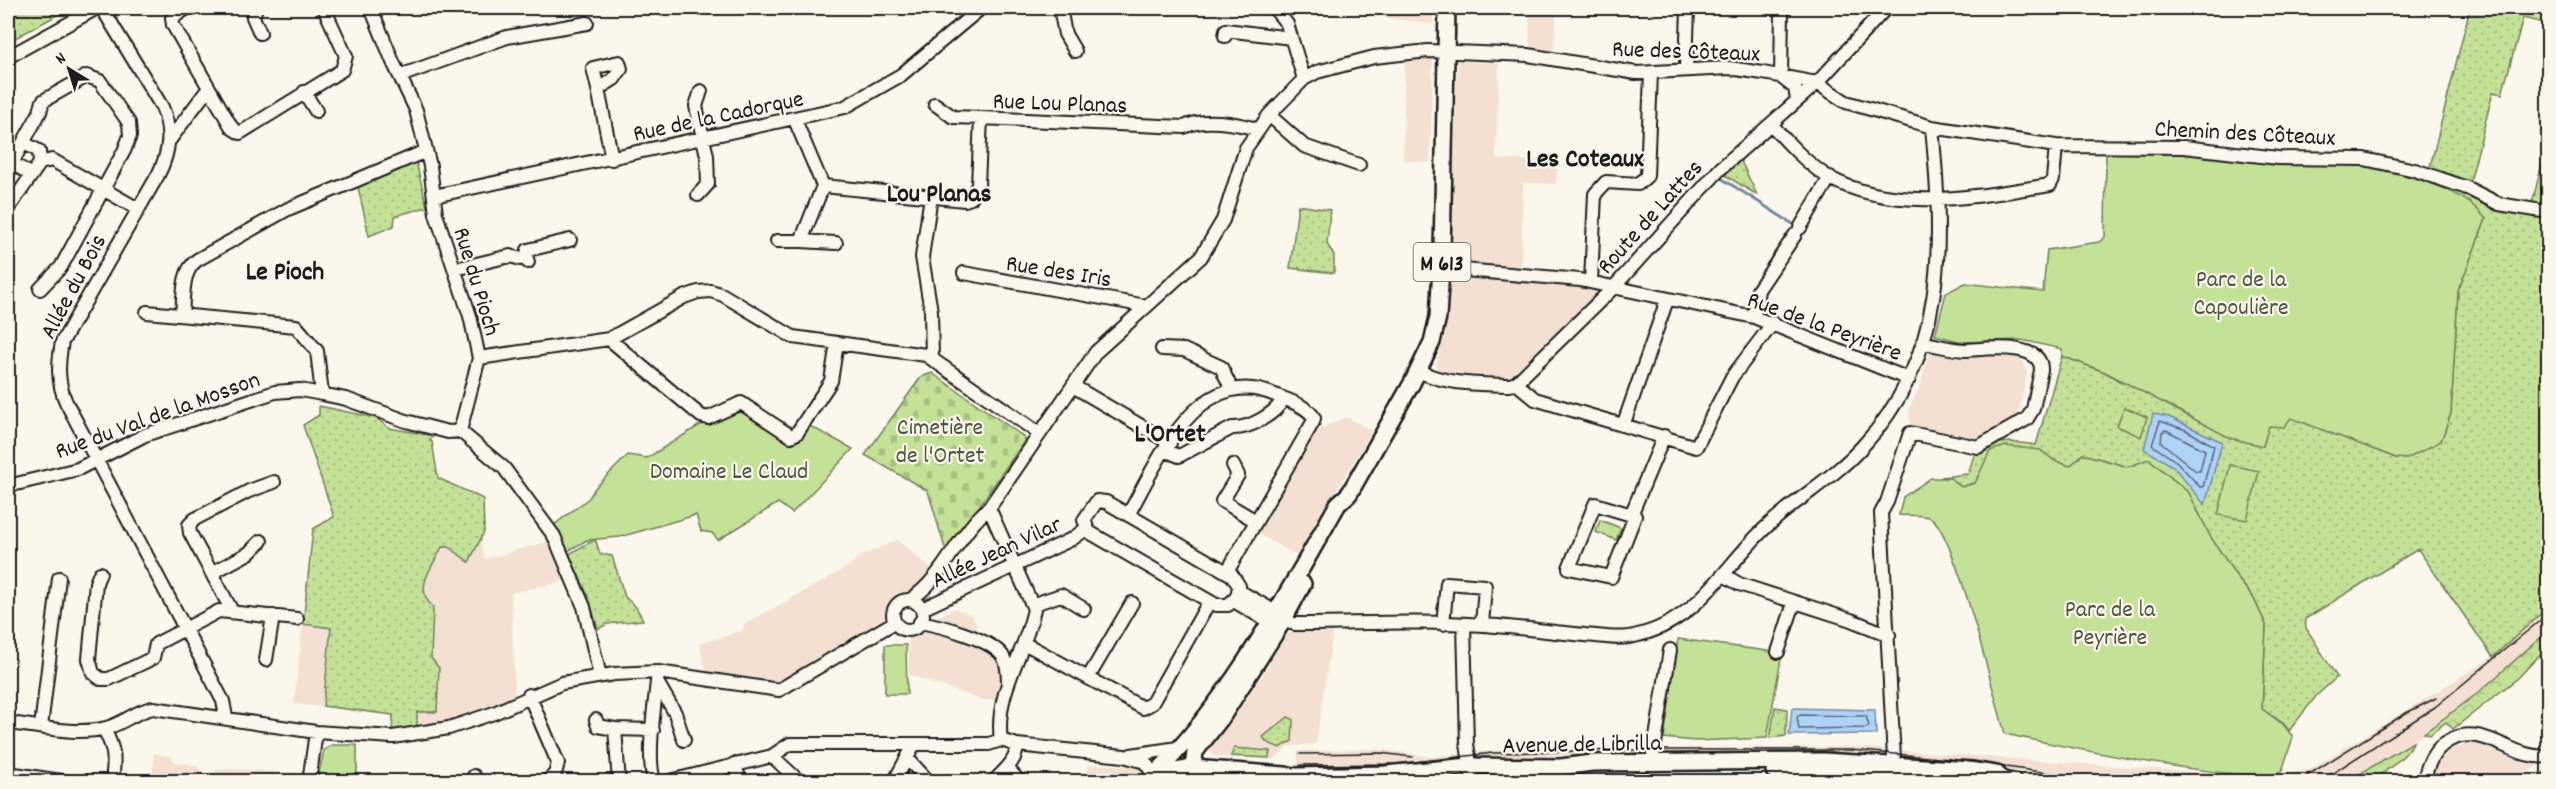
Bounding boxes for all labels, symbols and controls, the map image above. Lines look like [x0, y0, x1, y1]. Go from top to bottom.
street label: Rue des Côteaux [1611, 33, 1761, 73]
north arrow [39, 39, 99, 99]
text: N [51, 48, 72, 71]
street label: Rue de la Cadorque [630, 83, 807, 153]
street label: Rue Lou Planas [992, 86, 1128, 124]
street label: Chemin des Côteaux [2154, 113, 2336, 157]
district label: Les Coteaux [1526, 142, 1644, 179]
street label: Route de Lattes [1590, 153, 1712, 283]
district label: Lou Planas [887, 177, 991, 214]
street label: Rue du Pioch [443, 223, 508, 340]
street label: Allée du Bois [33, 229, 117, 346]
road number: M 613 [1414, 243, 1470, 281]
street label: Rue des Iris [1003, 248, 1114, 298]
district label: Le Pioch [246, 255, 324, 292]
park label: Parc de la Capoulière [2193, 264, 2289, 326]
street label: Rue de la Peyrière [1742, 284, 1906, 372]
street label: Rue du Val de la Mosson [51, 364, 265, 470]
park label: Cimetière de l'Ortet [896, 412, 984, 474]
district label: L'Ortet [1135, 417, 1206, 454]
park label: Domaine Le Claud [650, 456, 808, 490]
street label: Allée Jean Vilar [927, 509, 1068, 599]
park label: Parc de la Peyrière [2065, 594, 2156, 656]
street label: Avenue de Librilla [1502, 728, 1663, 764]

